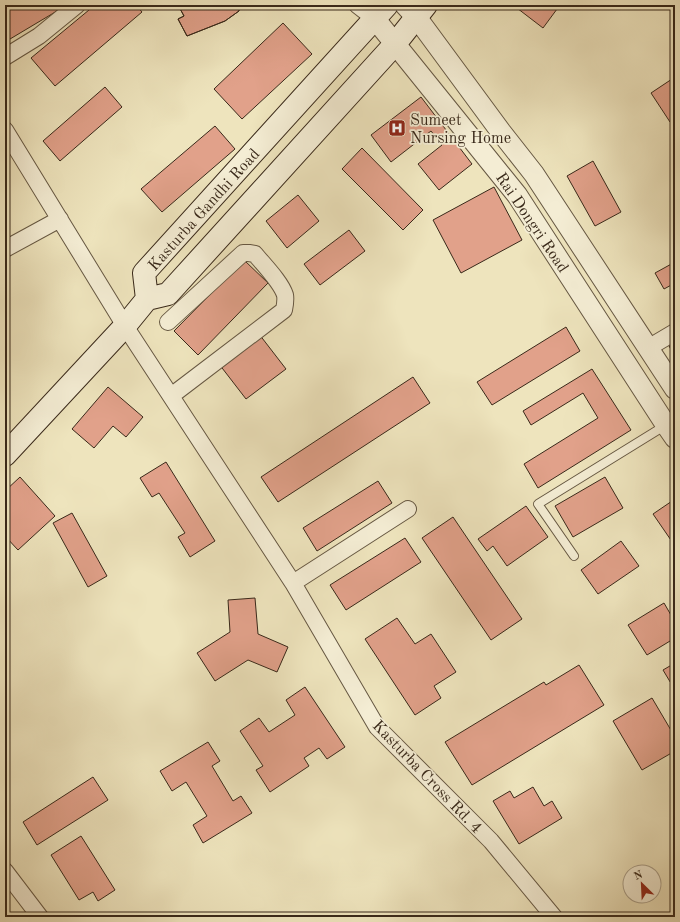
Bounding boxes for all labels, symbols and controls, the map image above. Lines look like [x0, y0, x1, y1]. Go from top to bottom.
place label: Sumeet Nursing Home [410, 113, 511, 147]
hospital icon: Sumeet Nursing Home [387, 118, 407, 138]
street label: Kasturba Gandhi Road [146, 146, 263, 274]
street label: Rai Dongri Road [492, 170, 571, 276]
street label: Kasturba Cross Rd. 4 [369, 718, 484, 837]
north arrow [622, 864, 662, 904]
text: N [632, 869, 645, 883]

